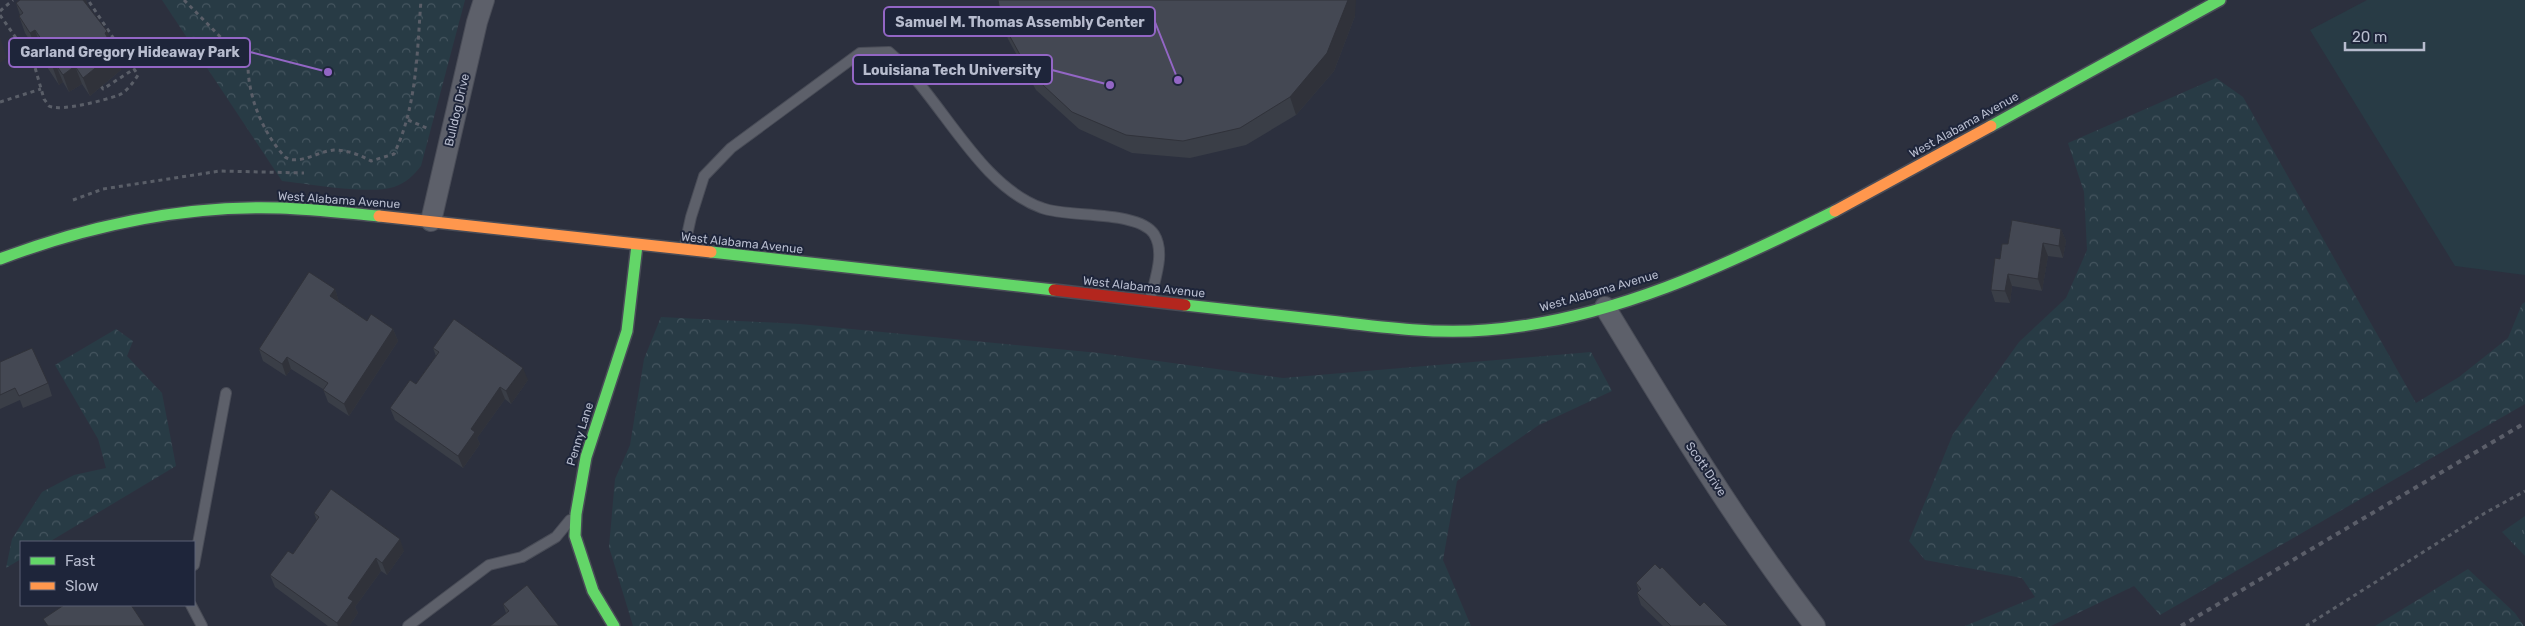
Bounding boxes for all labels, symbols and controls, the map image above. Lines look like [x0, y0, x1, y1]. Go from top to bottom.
callout: Samuel M. Thomas Assembly Center [884, 7, 1155, 36]
text: Samuel M. Thomas Assembly Center [895, 14, 1145, 31]
scale bar [2345, 20, 2424, 52]
text: 20 m [2352, 28, 2387, 46]
callout: Garland Gregory Hideaway Park [9, 38, 250, 67]
text: Garland Gregory Hideaway Park [20, 44, 241, 61]
callout: Louisiana Tech University [853, 55, 1052, 84]
text: Louisiana Tech University [863, 62, 1042, 79]
street label: Bulldog Drive [442, 72, 472, 148]
street label: West Alabama Avenue [1907, 89, 2021, 161]
street label: West Alabama Avenue [277, 189, 401, 211]
street label: West Alabama Avenue [680, 230, 804, 256]
street label: West Alabama Avenue [1538, 267, 1660, 315]
street label: West Alabama Avenue [1082, 274, 1206, 300]
street label: Penny Lane [564, 400, 596, 467]
street label: Scott Drive [1683, 439, 1729, 499]
legend [20, 541, 195, 606]
text: Fast [65, 552, 95, 570]
text: Slow [65, 577, 98, 595]

